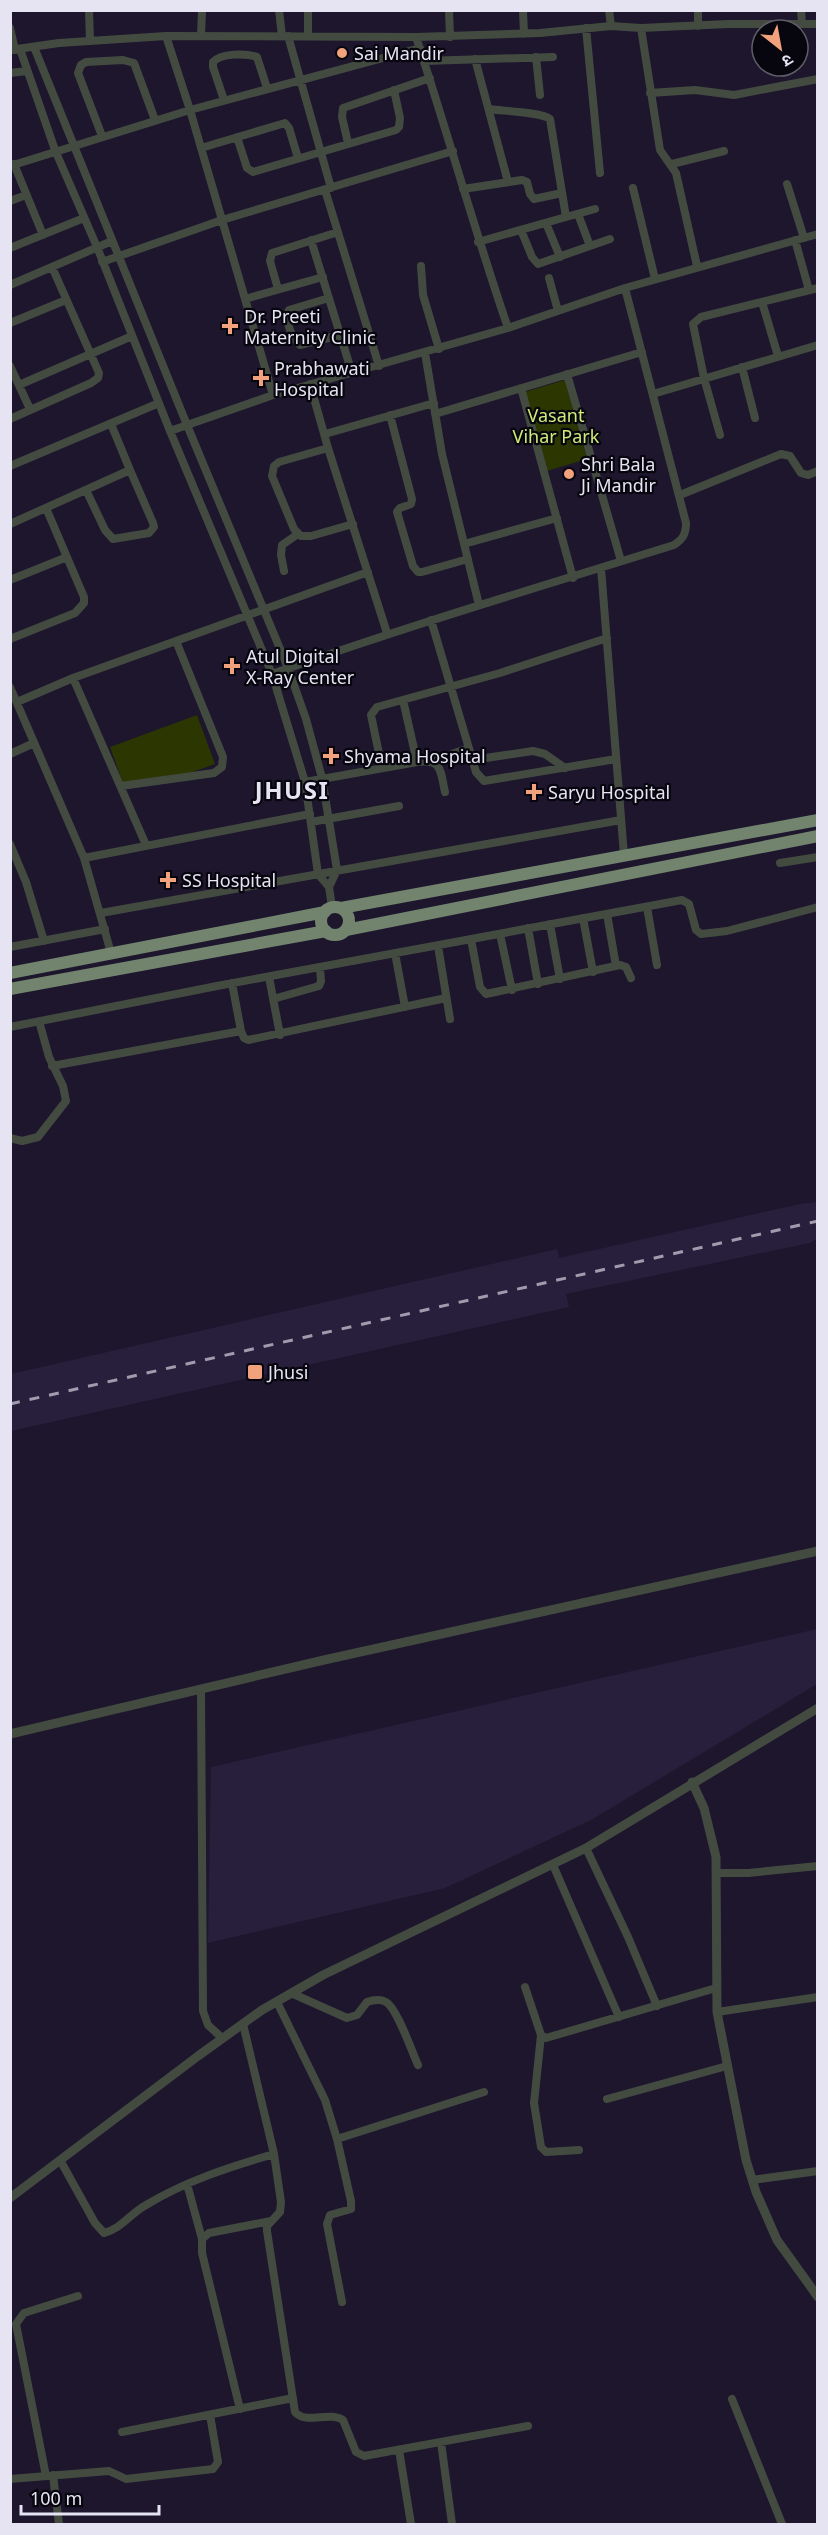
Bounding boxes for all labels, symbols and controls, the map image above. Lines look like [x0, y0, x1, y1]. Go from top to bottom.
north arrow [750, 18, 810, 78]
place label: Sai Mandir [354, 41, 445, 65]
marker: Sai Mandir [335, 46, 349, 60]
text: उ [778, 49, 797, 73]
place label: Dr. Preeti Maternity Clinic [244, 304, 376, 349]
marker: Dr. Preeti Maternity Clinic [221, 317, 239, 335]
place label: Prabhawati Hospital [274, 356, 370, 401]
marker: Prabhawati Hospital [252, 369, 270, 387]
park label: Vasant Vihar Park [513, 403, 600, 448]
place label: Shri Bala Ji Mandir [579, 452, 656, 497]
marker: Shri Bala Ji Mandir [562, 467, 576, 481]
place label: Atul Digital X-Ray Center [246, 644, 355, 689]
marker: Atul Digital X-Ray Center [223, 657, 241, 675]
place label: Shyama Hospital [344, 744, 486, 768]
marker: Shyama Hospital [322, 747, 340, 765]
district label: JHUSI [253, 773, 329, 806]
place label: Saryu Hospital [548, 780, 670, 804]
marker: Saryu Hospital [525, 783, 543, 801]
place label: SS Hospital [182, 868, 276, 892]
marker: SS Hospital [159, 871, 177, 889]
place label: Jhusi [266, 1360, 308, 1384]
marker: Jhusi [246, 1363, 264, 1381]
scale bar [21, 2478, 159, 2516]
text: 100 m [30, 2486, 82, 2510]

